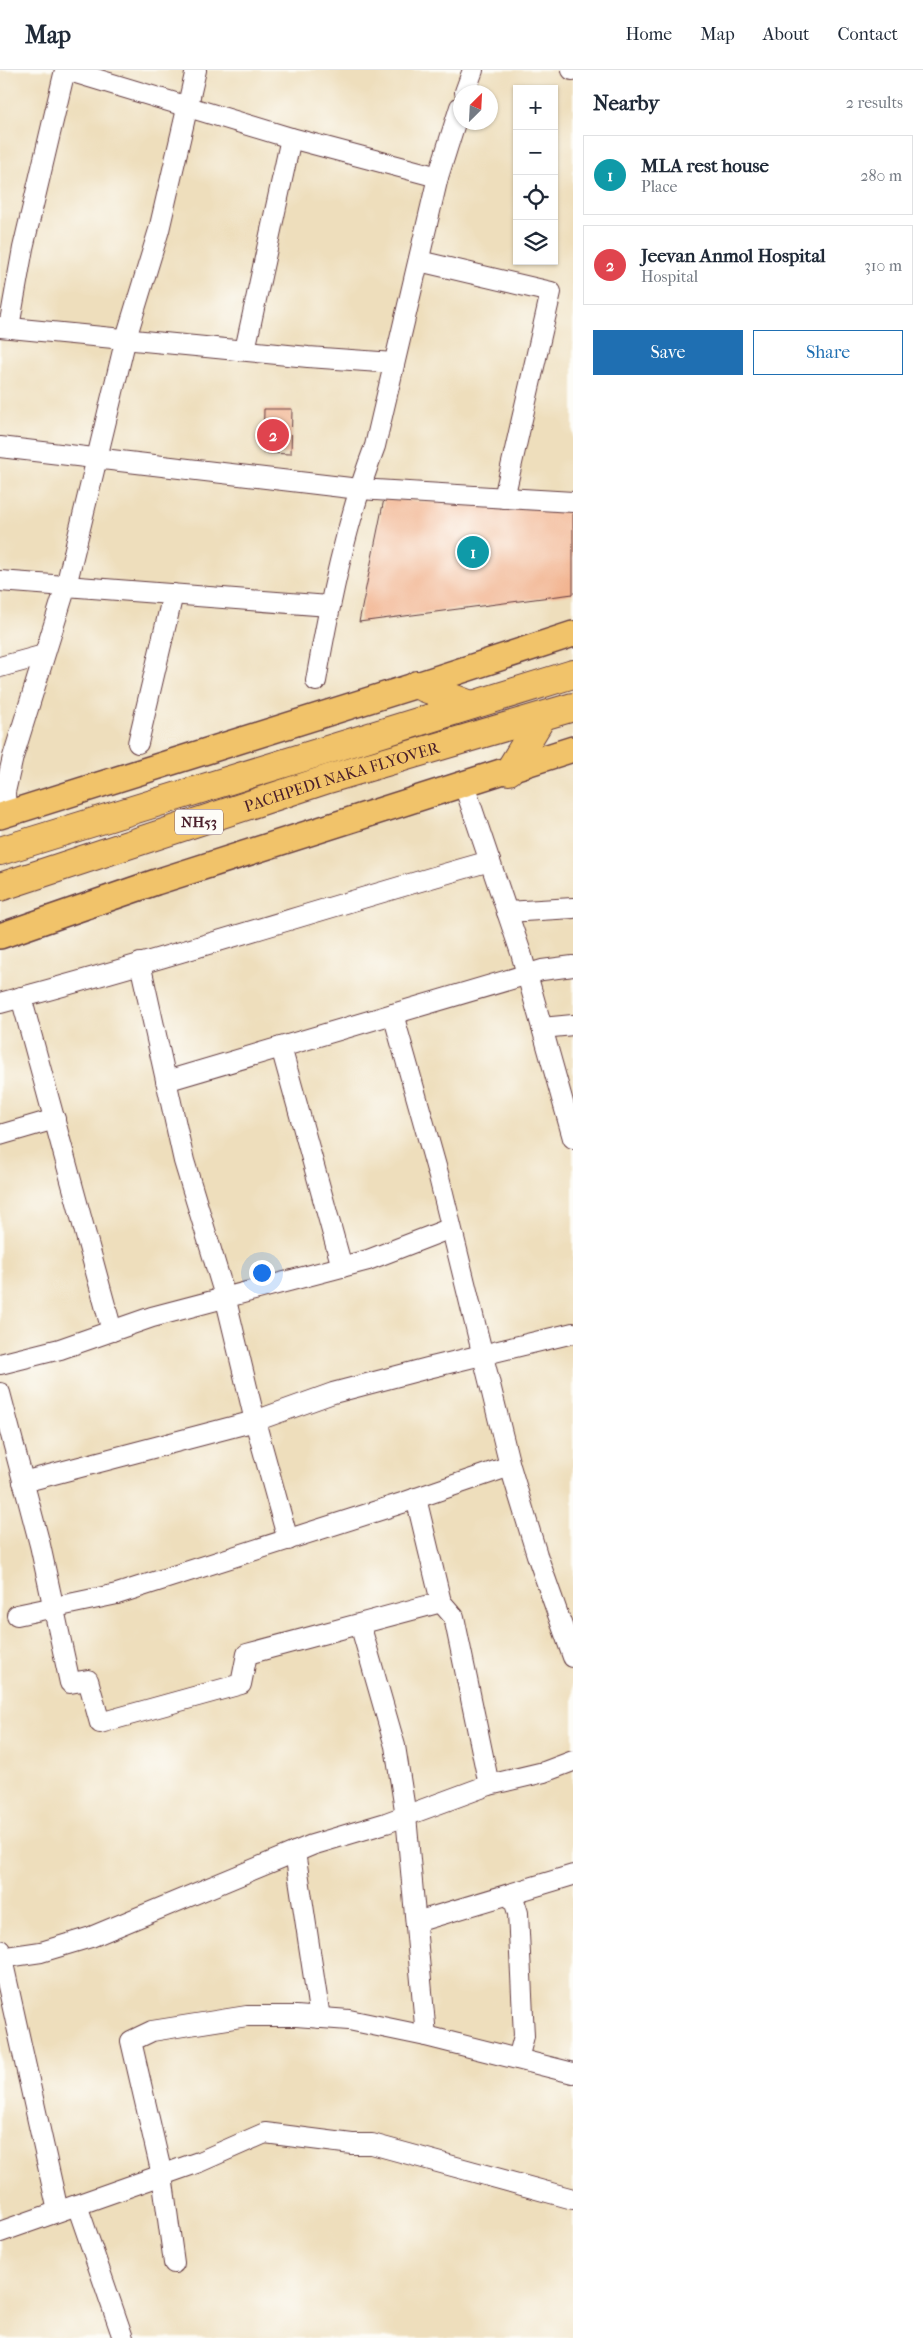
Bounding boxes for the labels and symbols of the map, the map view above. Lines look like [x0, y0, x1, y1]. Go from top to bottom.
north arrow [453, 85, 498, 130]
pin: 2 [257, 416, 289, 454]
pin: 1 [457, 533, 489, 571]
street label: PACHPEDI NAKA FLYOVER [241, 737, 443, 816]
road number: NH53 [175, 810, 223, 834]
your location [249, 1260, 275, 1286]

